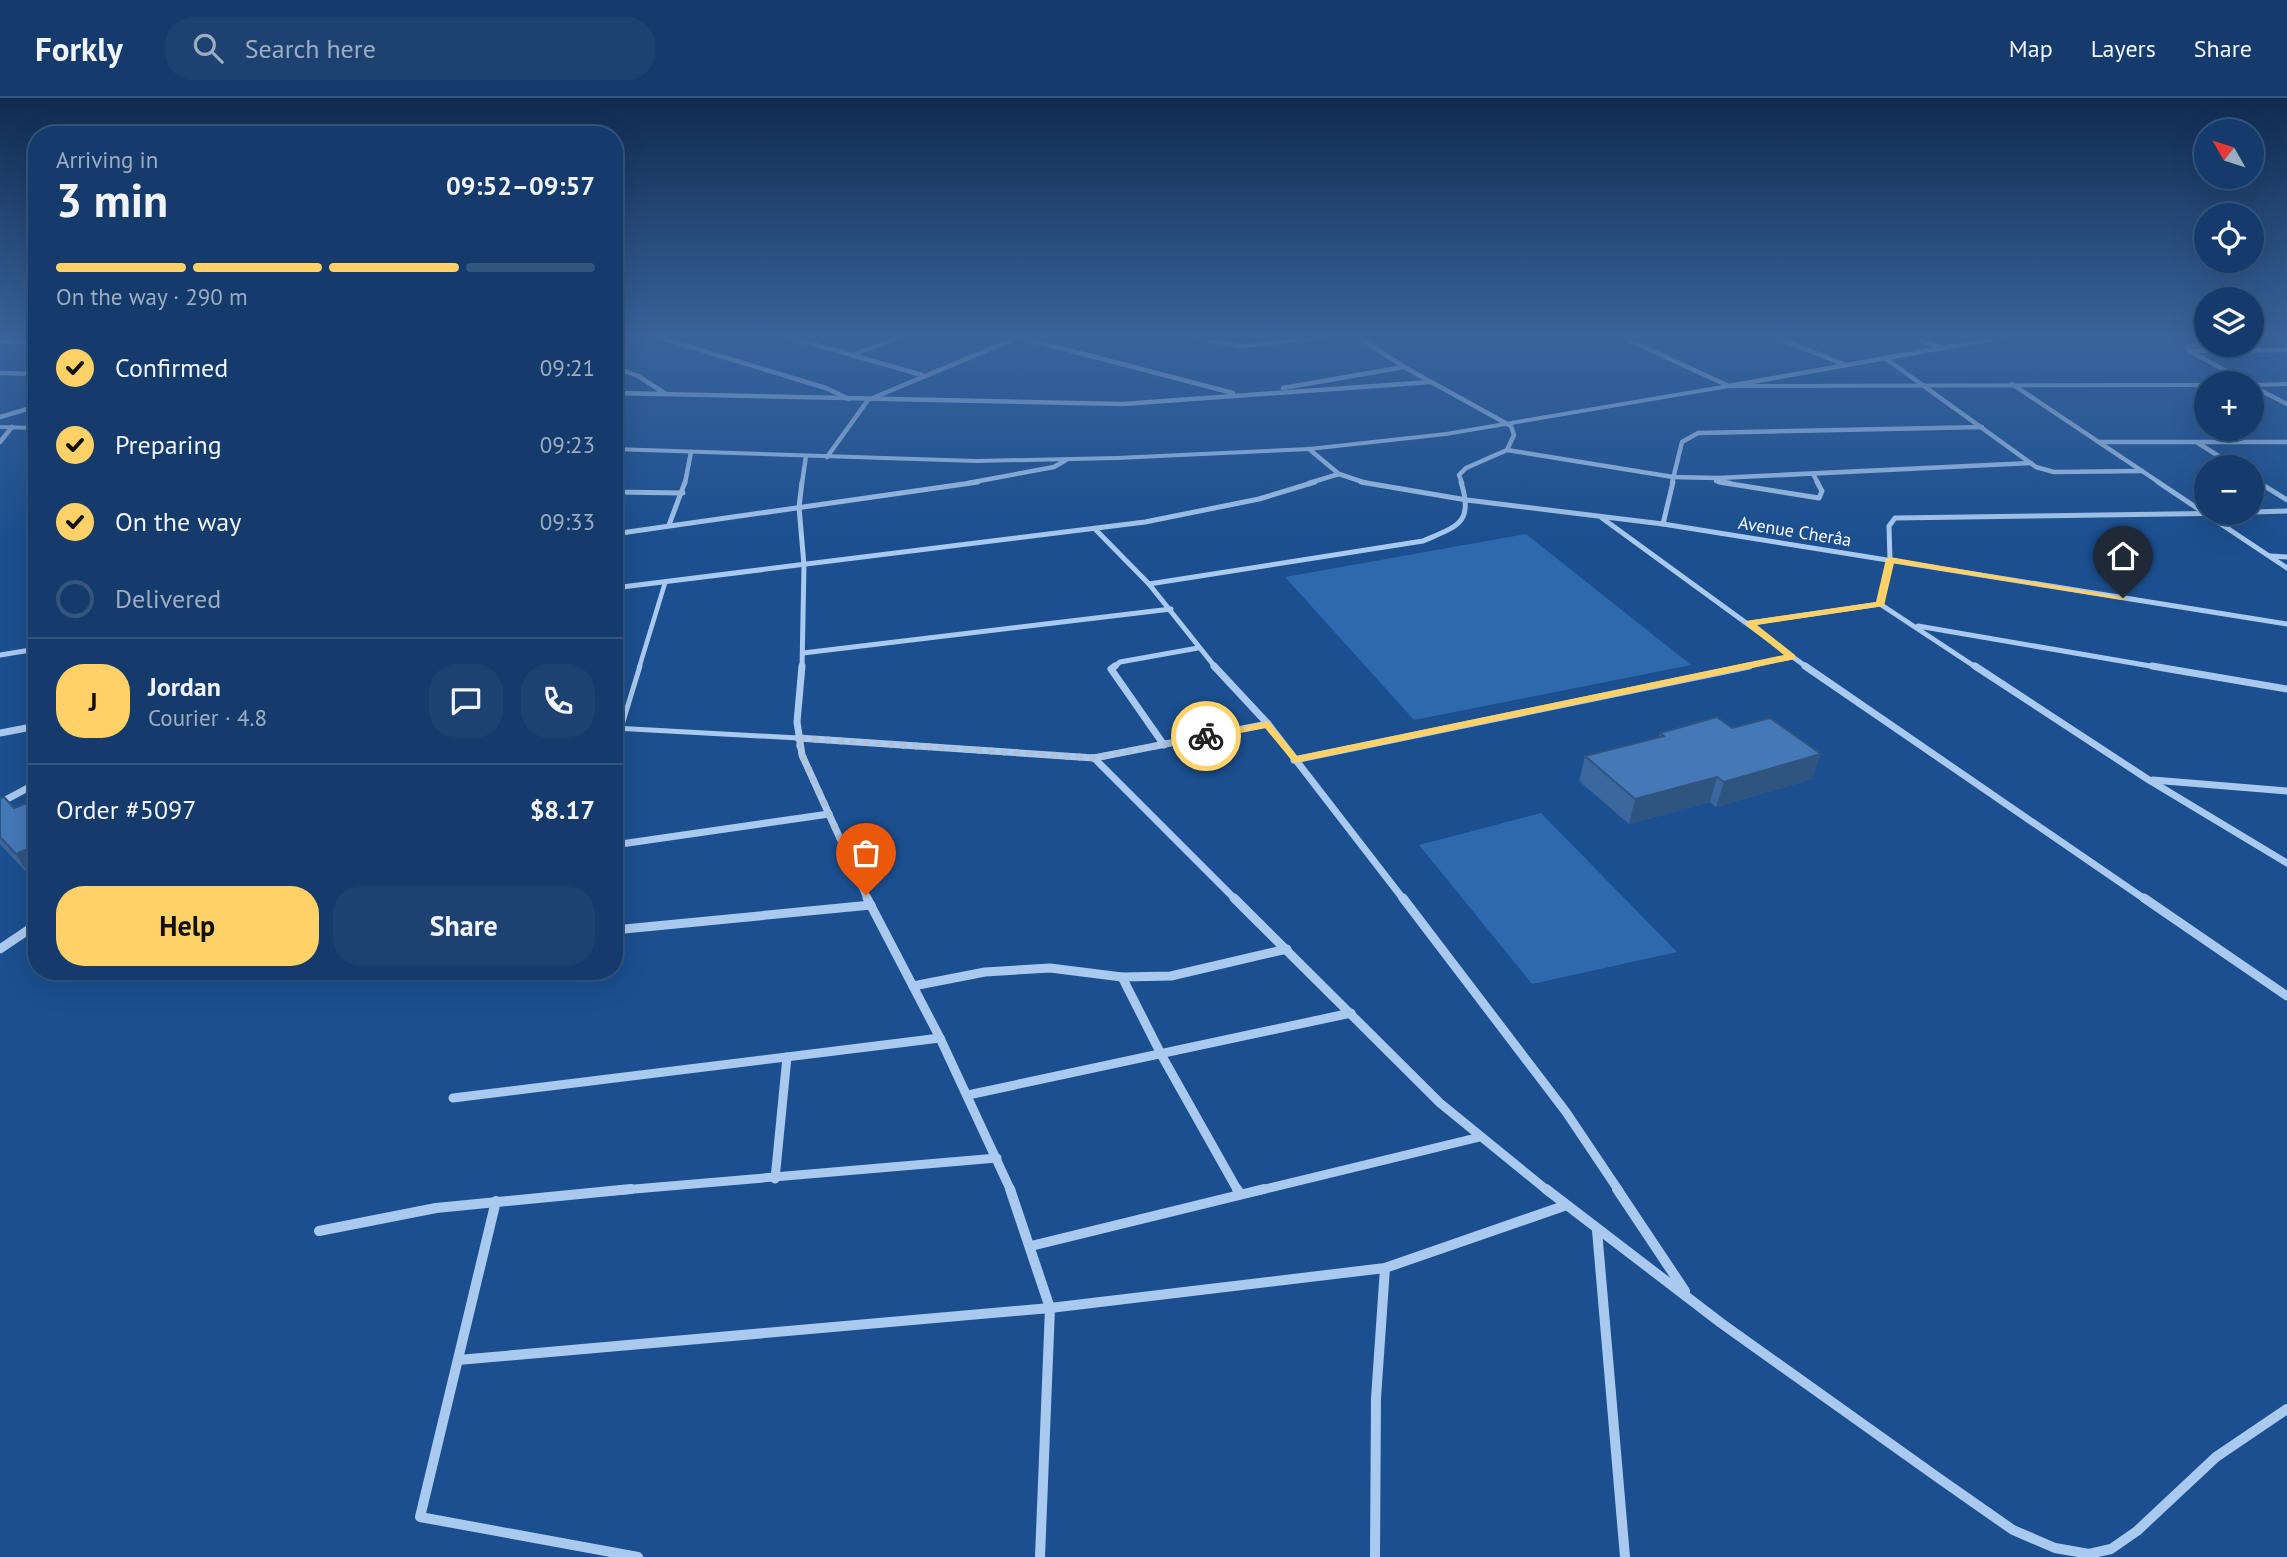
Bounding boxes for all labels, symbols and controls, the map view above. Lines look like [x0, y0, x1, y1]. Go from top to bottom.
search box [165, 17, 655, 80]
text: Forkly [35, 27, 123, 70]
icon: search [189, 29, 227, 67]
text: Search here [245, 32, 376, 65]
text: Map [2009, 33, 2053, 64]
text: Layers [2091, 33, 2156, 64]
text: Share [2194, 33, 2252, 64]
north arrow [2194, 119, 2264, 189]
map controls [2194, 119, 2264, 525]
text: Arriving in [56, 145, 158, 174]
text: 09:52–09:57 [446, 169, 595, 202]
text: 3 min [56, 170, 168, 230]
button: locate [2194, 203, 2264, 273]
text: On the way · 290 m [56, 282, 248, 311]
button: layers [2194, 287, 2264, 357]
icon: check [56, 349, 94, 387]
text: Confirmed [115, 351, 228, 384]
text: 09:21 [540, 353, 595, 382]
button: + [2194, 371, 2264, 441]
icon: check [56, 426, 94, 464]
text: Preparing [115, 428, 222, 461]
text: 09:23 [540, 430, 595, 459]
button: − [2194, 455, 2264, 525]
icon: check [56, 503, 94, 541]
text: On the way [115, 505, 241, 538]
text: 09:33 [540, 507, 595, 536]
street label: Avenue Cherâa [1737, 511, 1853, 551]
pin [2093, 526, 2153, 598]
icon: home [2104, 537, 2142, 575]
text: Delivered [115, 582, 221, 615]
button: chat [429, 664, 503, 738]
button: phone [521, 664, 595, 738]
text: Jordan [148, 670, 221, 703]
text: J [89, 685, 97, 718]
courier [1171, 701, 1241, 771]
text: Courier · 4.8 [148, 703, 267, 732]
icon: bike [1187, 717, 1225, 755]
text: Order #5097 [56, 793, 196, 826]
text: $8.17 [530, 793, 595, 826]
pin [836, 823, 896, 895]
icon: bag [847, 834, 885, 872]
button: Help [56, 886, 319, 966]
button: Share [333, 886, 595, 966]

